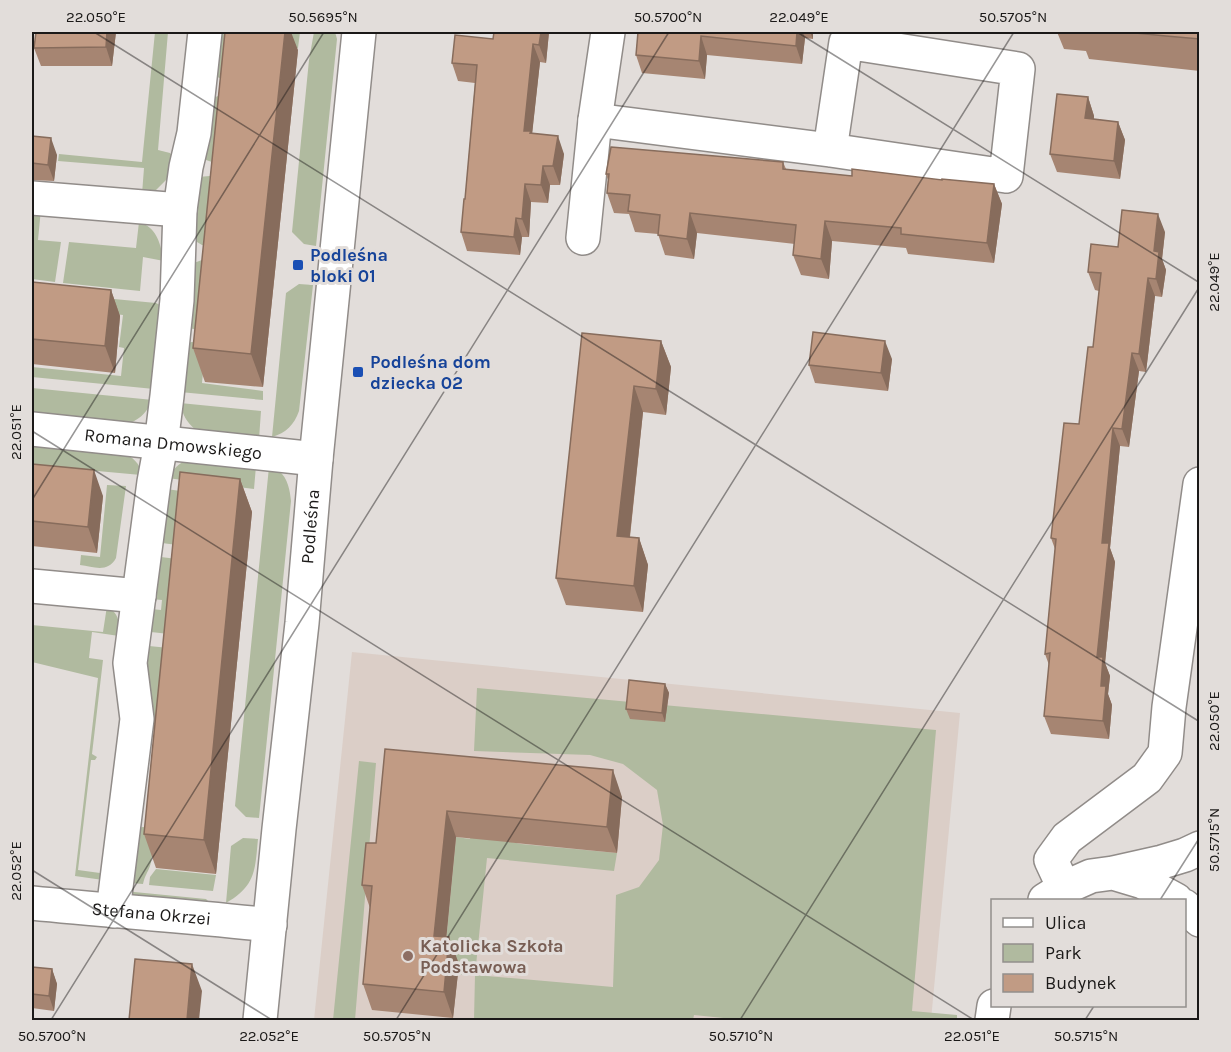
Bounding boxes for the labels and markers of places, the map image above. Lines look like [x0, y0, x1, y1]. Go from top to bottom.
place label: Podleśna bloki 01 [310, 244, 388, 287]
marker: Podleśna bloki 01 [291, 258, 305, 272]
place label: Podleśna dom dziecka 02 [370, 351, 491, 394]
marker: Podleśna dom dziecka 02 [351, 365, 365, 379]
place label: Katolicka Szkoła Podstawowa [420, 935, 563, 978]
marker: Katolicka Szkoła Podstawowa [401, 949, 415, 963]

